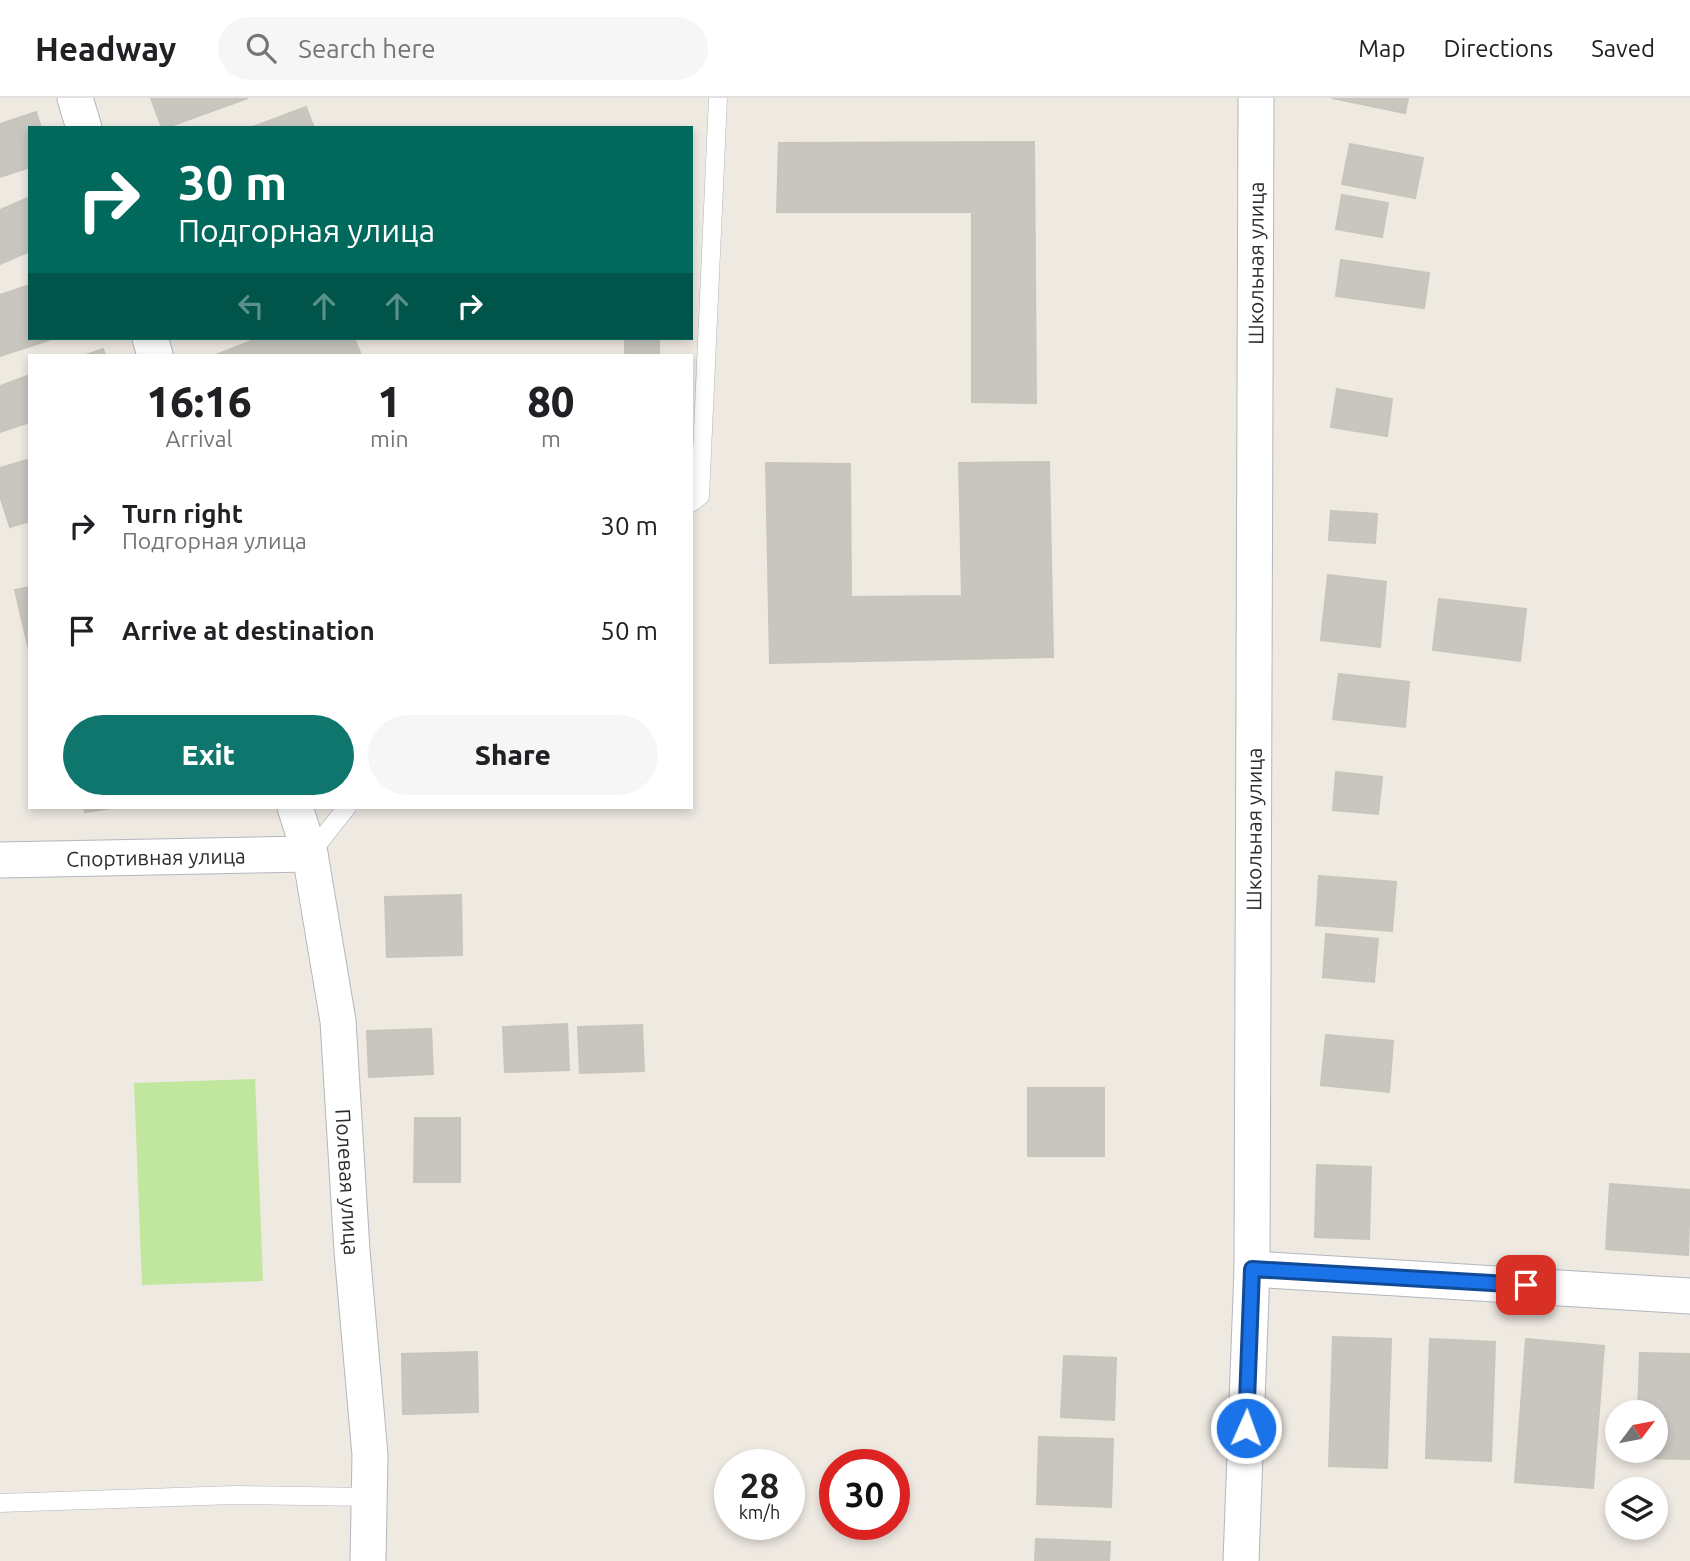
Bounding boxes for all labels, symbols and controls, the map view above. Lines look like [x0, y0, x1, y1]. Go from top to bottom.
search box [218, 17, 708, 80]
icon: search [242, 29, 280, 67]
text: Headway [35, 30, 176, 67]
text: Search here [298, 34, 436, 63]
text: Map [1358, 35, 1405, 62]
text: Directions [1443, 35, 1553, 62]
text: Saved [1591, 35, 1655, 62]
icon: right [63, 154, 154, 245]
text: 30 m [178, 154, 287, 209]
street label: Школьная улица [1243, 182, 1268, 345]
text: Подгорная улица [178, 212, 435, 248]
icon: left [232, 287, 270, 325]
icon: ahead [305, 287, 343, 325]
icon: ahead [378, 287, 416, 325]
icon: right [451, 287, 489, 325]
text: 16:16 [146, 378, 252, 425]
text: 1 [378, 378, 401, 425]
text: 80 [527, 378, 575, 425]
text: Arrival [166, 426, 233, 451]
text: min [370, 426, 409, 451]
text: m [541, 426, 561, 451]
text: Turn right [122, 499, 243, 528]
icon: right [63, 507, 101, 545]
text: 30 m [600, 511, 658, 540]
text: Подгорная улица [122, 528, 307, 553]
icon: arrive [63, 612, 101, 650]
text: Arrive at destination [122, 616, 375, 645]
text: 50 m [600, 616, 658, 645]
button: Exit [63, 715, 354, 795]
button: Share [368, 715, 658, 795]
street label: Школьная улица [1241, 748, 1266, 911]
street label: Спортивная улица [66, 843, 246, 871]
street label: Полевая улица [331, 1108, 364, 1256]
pin [1496, 1255, 1556, 1315]
icon: arrive [1507, 1266, 1545, 1304]
position arrow [1209, 1391, 1283, 1465]
north arrow [1605, 1400, 1668, 1463]
map controls [1605, 1400, 1668, 1540]
speed limit sign: 30 [819, 1449, 910, 1540]
text: 28 [740, 1465, 779, 1505]
button: layers [1605, 1477, 1668, 1540]
text: km/h [739, 1502, 780, 1522]

